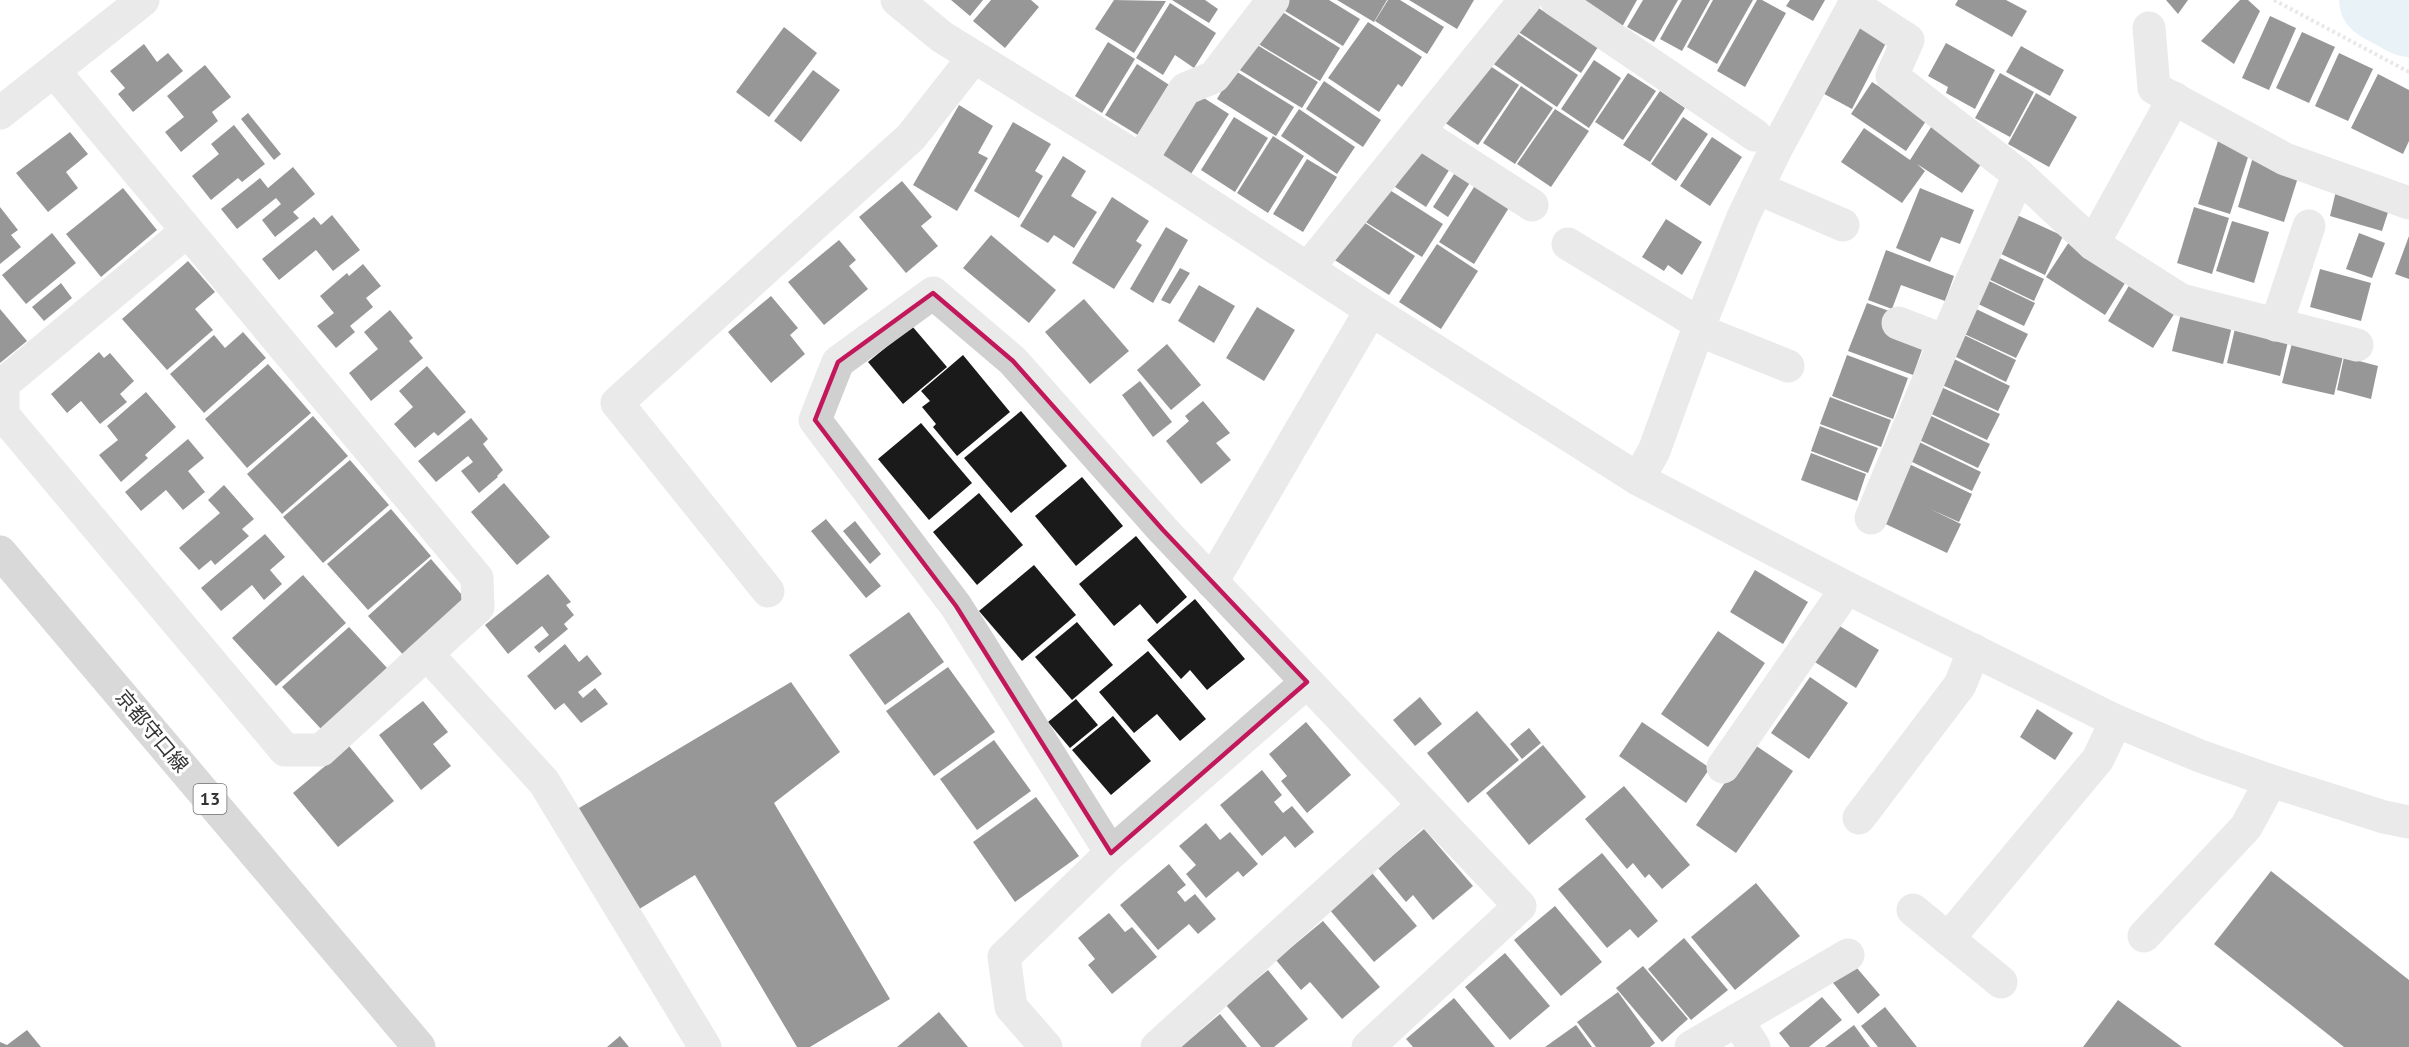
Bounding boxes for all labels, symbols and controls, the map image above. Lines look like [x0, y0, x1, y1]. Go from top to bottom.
street label: 京都守口線 [110, 684, 194, 778]
road number: 13 [194, 784, 226, 814]

